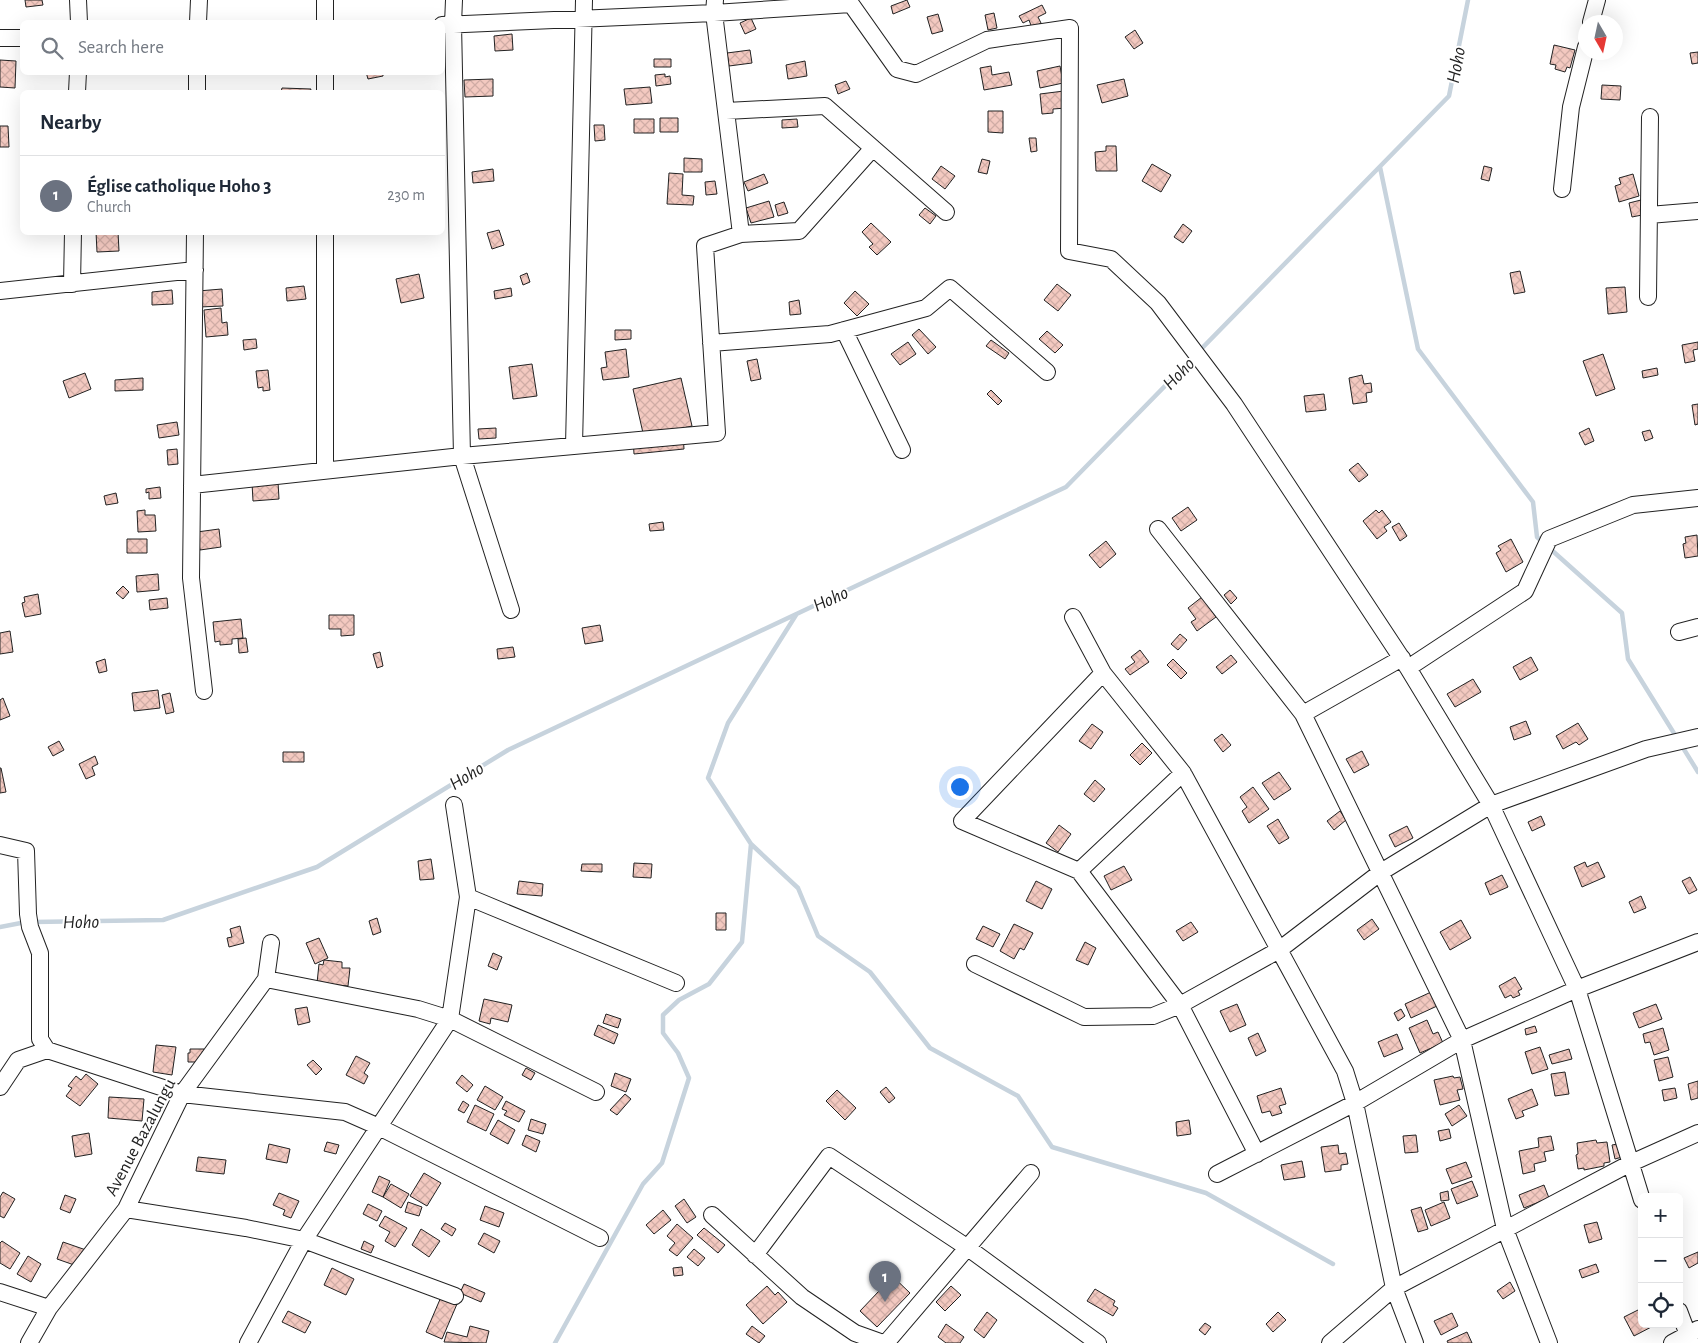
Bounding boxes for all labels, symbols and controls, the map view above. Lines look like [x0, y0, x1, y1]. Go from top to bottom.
north arrow [1578, 15, 1623, 60]
search box [20, 20, 445, 75]
icon: search [38, 34, 66, 62]
text: Search here [78, 38, 164, 57]
water label: Hoho [1444, 45, 1469, 85]
text: Nearby [40, 112, 101, 133]
text: Église catholique Hoho 3 [87, 177, 271, 196]
text: 1 [53, 187, 59, 203]
text: 230 m [387, 187, 425, 203]
text: Church [87, 199, 131, 215]
water label: Hoho [1160, 354, 1199, 394]
water label: Hoho [810, 583, 851, 616]
water label: Hoho [446, 759, 488, 794]
your location [947, 774, 973, 800]
water label: Hoho [63, 913, 100, 932]
street label: Avenue Bazalungu [102, 1076, 179, 1199]
map controls [1638, 1193, 1683, 1328]
button: + [1638, 1193, 1683, 1238]
button: − [1638, 1238, 1683, 1283]
pin: 1 [869, 1261, 901, 1302]
button: locate [1638, 1283, 1683, 1328]

